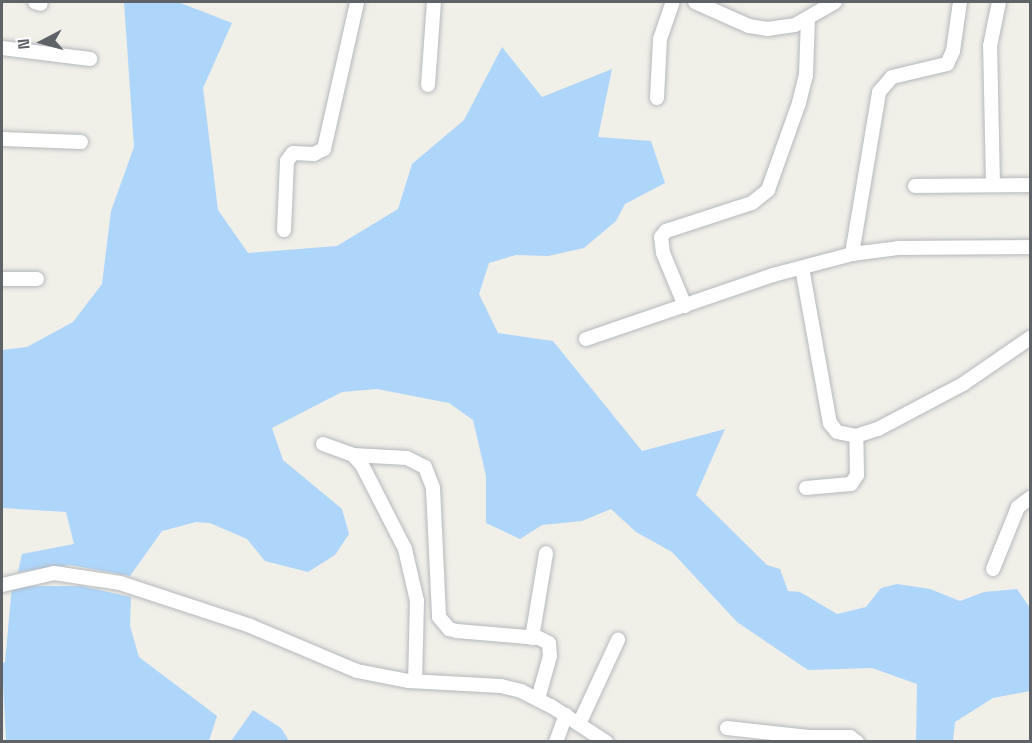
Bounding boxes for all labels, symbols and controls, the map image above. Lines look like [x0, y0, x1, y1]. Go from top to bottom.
north arrow [12, 12, 72, 72]
text: N [13, 38, 35, 50]

